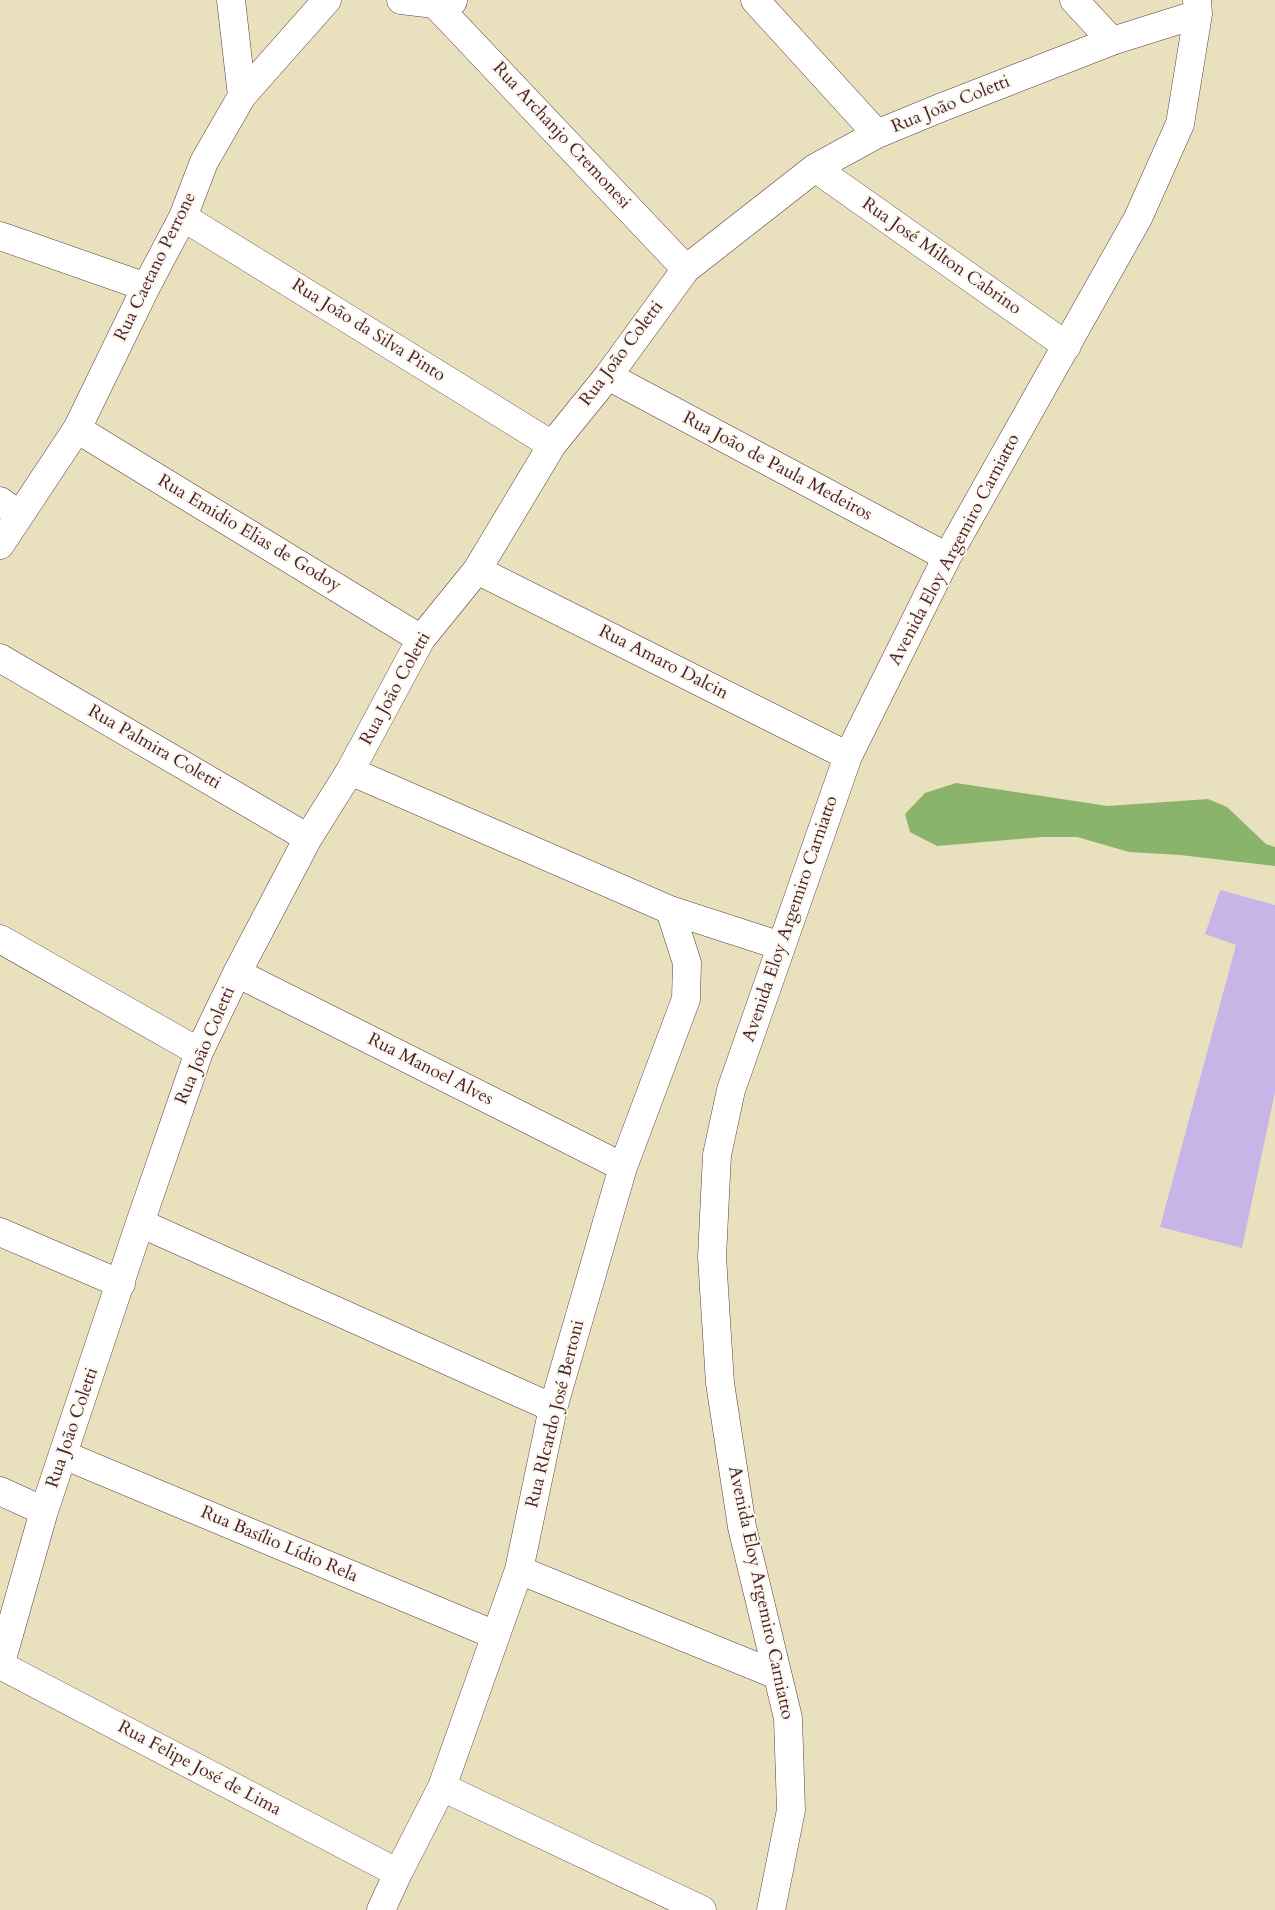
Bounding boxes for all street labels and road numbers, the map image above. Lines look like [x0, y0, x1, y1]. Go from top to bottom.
street label: Rua Archanjo Cremonesi [487, 58, 635, 214]
street label: Rua João Coletti [889, 71, 1013, 139]
street label: Rua Caetano Perrone [111, 189, 201, 345]
street label: Rua José Milton Cabrino [857, 194, 1025, 320]
street label: Rua João da Silva Pinto [287, 275, 449, 387]
street label: Rua João Coletti [576, 297, 668, 411]
street label: Rua João de Paula Medeiros [679, 408, 875, 526]
street label: Avenida Eloy Argemiro Carniatto [885, 431, 1025, 669]
street label: Rua Emidio Elias de Godoy [153, 471, 345, 597]
street label: Rua Amaro Dalcin [595, 621, 731, 705]
street label: Rua João Coletti [356, 629, 436, 749]
street label: Rua Palmira Coletti [84, 701, 224, 795]
street label: Avenida Eloy Argemiro Carniatto [739, 793, 843, 1045]
street label: Rua João Coletti [171, 984, 241, 1108]
street label: Rua Manoel Alves [364, 1029, 496, 1111]
street label: Rua RIcardo José Bertoni [522, 1318, 590, 1510]
street label: Rua João Coletti [42, 1365, 104, 1491]
street label: Avenida Eloy Argemiro Carniatto [723, 1464, 797, 1722]
street label: Rua Basílio Lídio Rela [197, 1502, 361, 1588]
street label: Rua Felipe José de Lima [114, 1717, 284, 1821]

